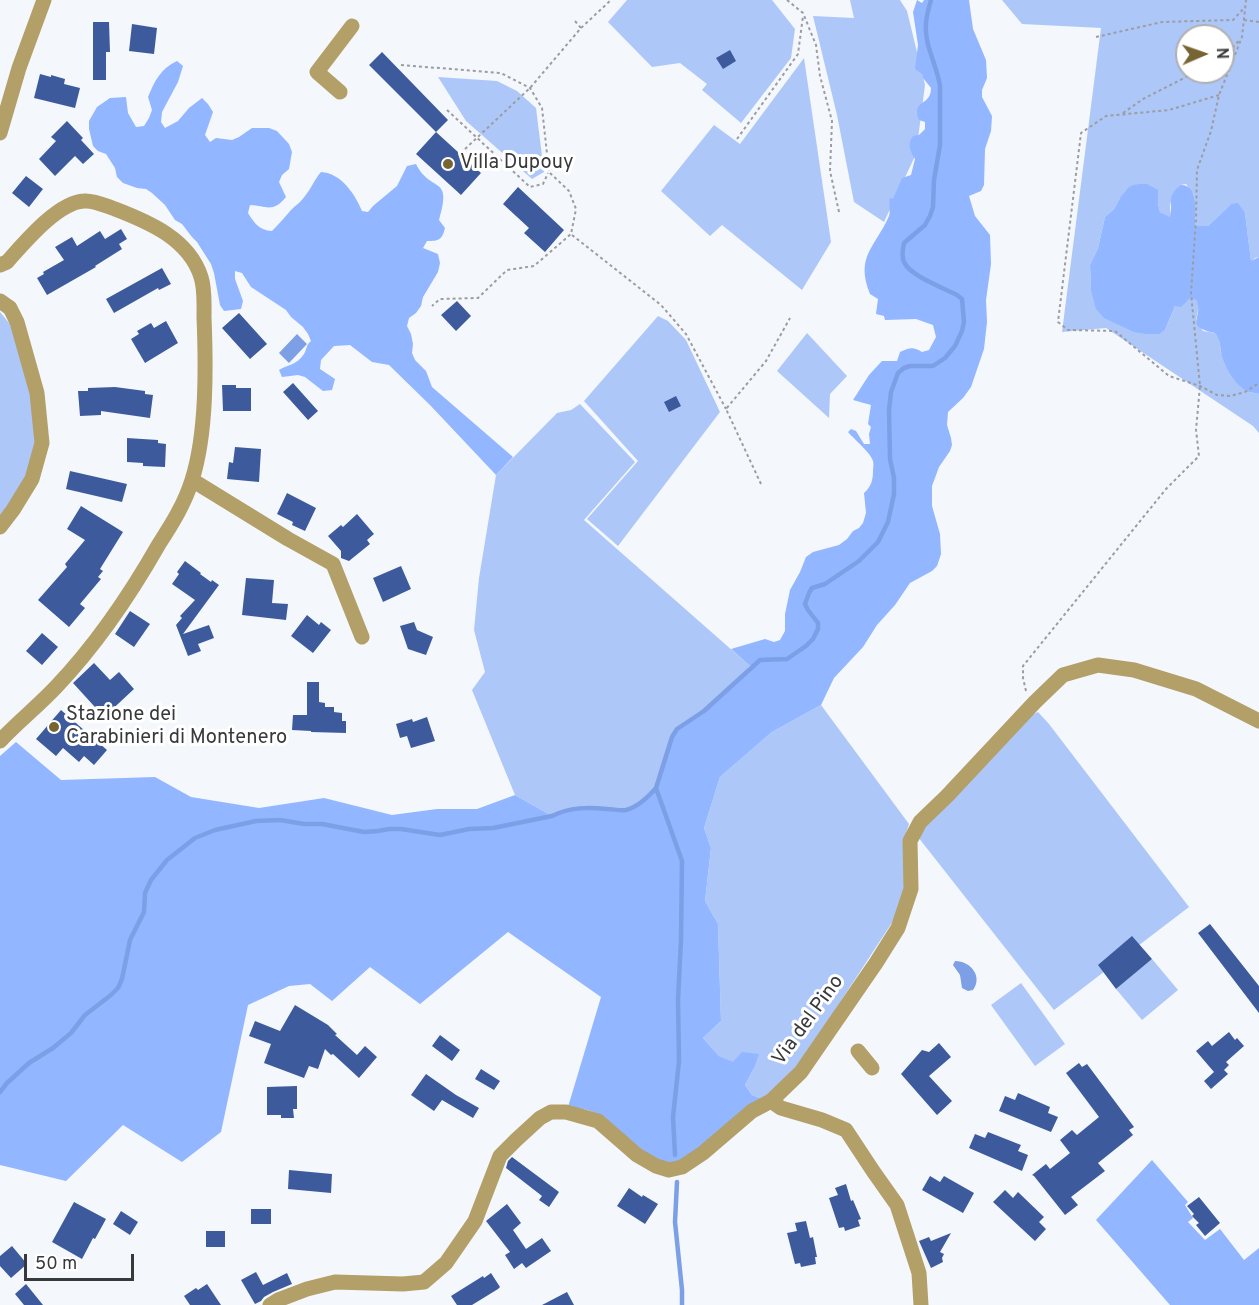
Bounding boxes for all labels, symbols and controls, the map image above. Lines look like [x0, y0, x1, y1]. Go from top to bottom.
north arrow [1175, 24, 1235, 84]
text: N [1211, 47, 1231, 60]
place label: Villa Dupouy [460, 152, 574, 176]
marker: Villa Dupouy [441, 157, 455, 171]
place label: Stazione dei Carabinieri di Montenero [66, 704, 287, 751]
marker: Stazione dei Carabinieri di Montenero [47, 720, 61, 734]
street label: Via del Pino [768, 971, 850, 1071]
scale bar [27, 1242, 136, 1280]
text: 50 m [35, 1253, 77, 1276]

